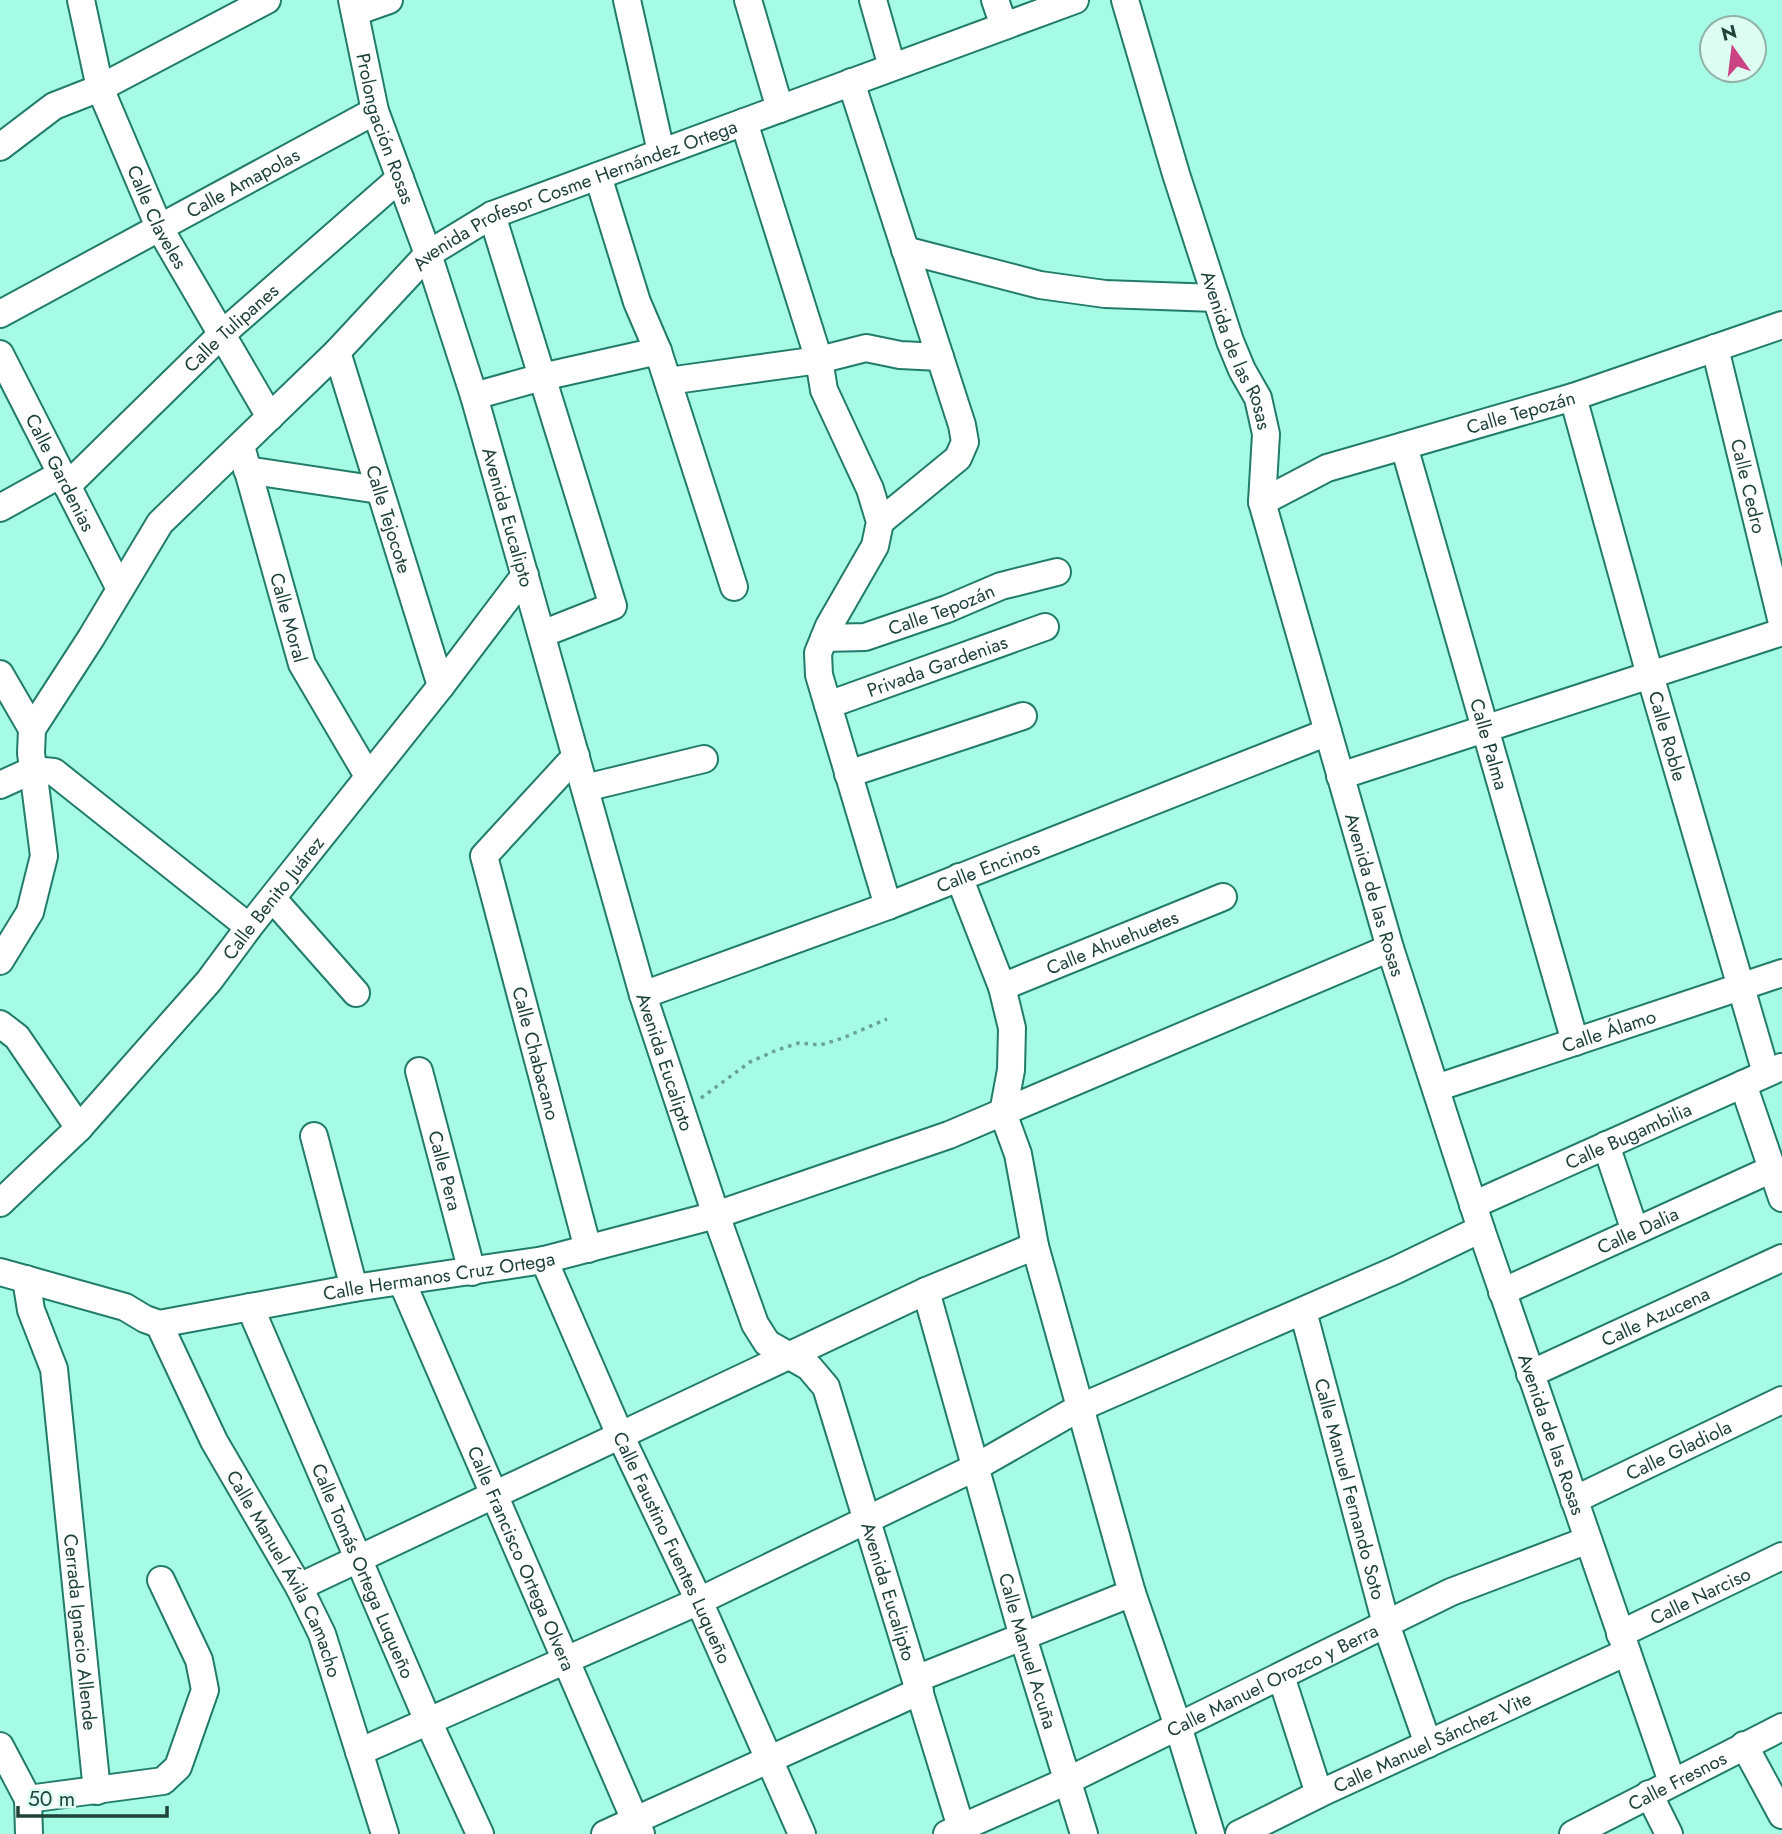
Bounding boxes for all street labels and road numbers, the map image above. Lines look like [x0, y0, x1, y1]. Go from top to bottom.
street label: Prolongación Rosas [350, 51, 422, 208]
street label: Avenida Profesor Cosme Hernández Ortega [406, 112, 741, 276]
street label: Calle Amapolas [181, 141, 305, 224]
street label: Calle Claveles [121, 161, 194, 274]
street label: Avenida de las Rosas [1195, 267, 1278, 432]
street label: Calle Tulipanes [177, 277, 285, 378]
street label: Calle Tepozán [1463, 384, 1578, 441]
street label: Calle Gardenias [19, 409, 102, 536]
street label: Calle Cedro [1724, 436, 1773, 536]
street label: Avenida Eucalipto [476, 444, 541, 590]
street label: Calle Tejocote [359, 462, 419, 577]
street label: Calle Moral [264, 569, 314, 665]
street label: Calle Tepozán [884, 577, 999, 642]
street label: Privada Gardenias [863, 628, 1011, 703]
street label: Calle Roble [1642, 688, 1694, 784]
street label: Calle Palma [1464, 695, 1515, 793]
street label: Avenida de las Rosas [1338, 810, 1412, 980]
street label: Calle Benito Juárez [216, 830, 330, 965]
street label: Calle Encinos [932, 834, 1044, 899]
street label: Calle Ahuehuetes [1042, 903, 1183, 981]
street label: Calle Chabacano [506, 984, 567, 1123]
street label: Avenida Eucalipto [630, 989, 701, 1134]
street label: Calle Álamo [1558, 1002, 1659, 1059]
street label: Calle Bugambilia [1561, 1095, 1696, 1176]
street label: Calle Pera [422, 1128, 469, 1214]
street label: Calle Dalia [1592, 1200, 1683, 1261]
street label: Calle Hermanos Cruz Ortega [321, 1244, 558, 1307]
street label: Calle Azucena [1597, 1280, 1714, 1353]
street label: Avenida de las Rosas [1512, 1350, 1592, 1519]
street label: Calle Manuel Fernando Soto [1308, 1375, 1392, 1602]
street label: Calle Gladiola [1621, 1413, 1736, 1487]
street label: Calle Faustino Fuentes Luqueño [607, 1427, 738, 1668]
street label: Calle Francisco Ortega Olvera [461, 1442, 582, 1675]
street label: Calle Tomás Ortega Luqueño [305, 1459, 422, 1683]
street label: Calle Manuel Ávila Camacho [220, 1465, 348, 1681]
street label: Avenida Eucalipto [855, 1519, 923, 1664]
street label: Cerrada Ignacio Allende [57, 1532, 104, 1732]
street label: Calle Narciso [1645, 1560, 1755, 1631]
street label: Calle Manuel Acuña [992, 1570, 1064, 1732]
street label: Calle Manuel Orozco y Berra [1162, 1617, 1383, 1743]
street label: Calle Manuel Sánchez Vite [1329, 1684, 1536, 1799]
street label: Calle Fresnos [1623, 1744, 1731, 1817]

